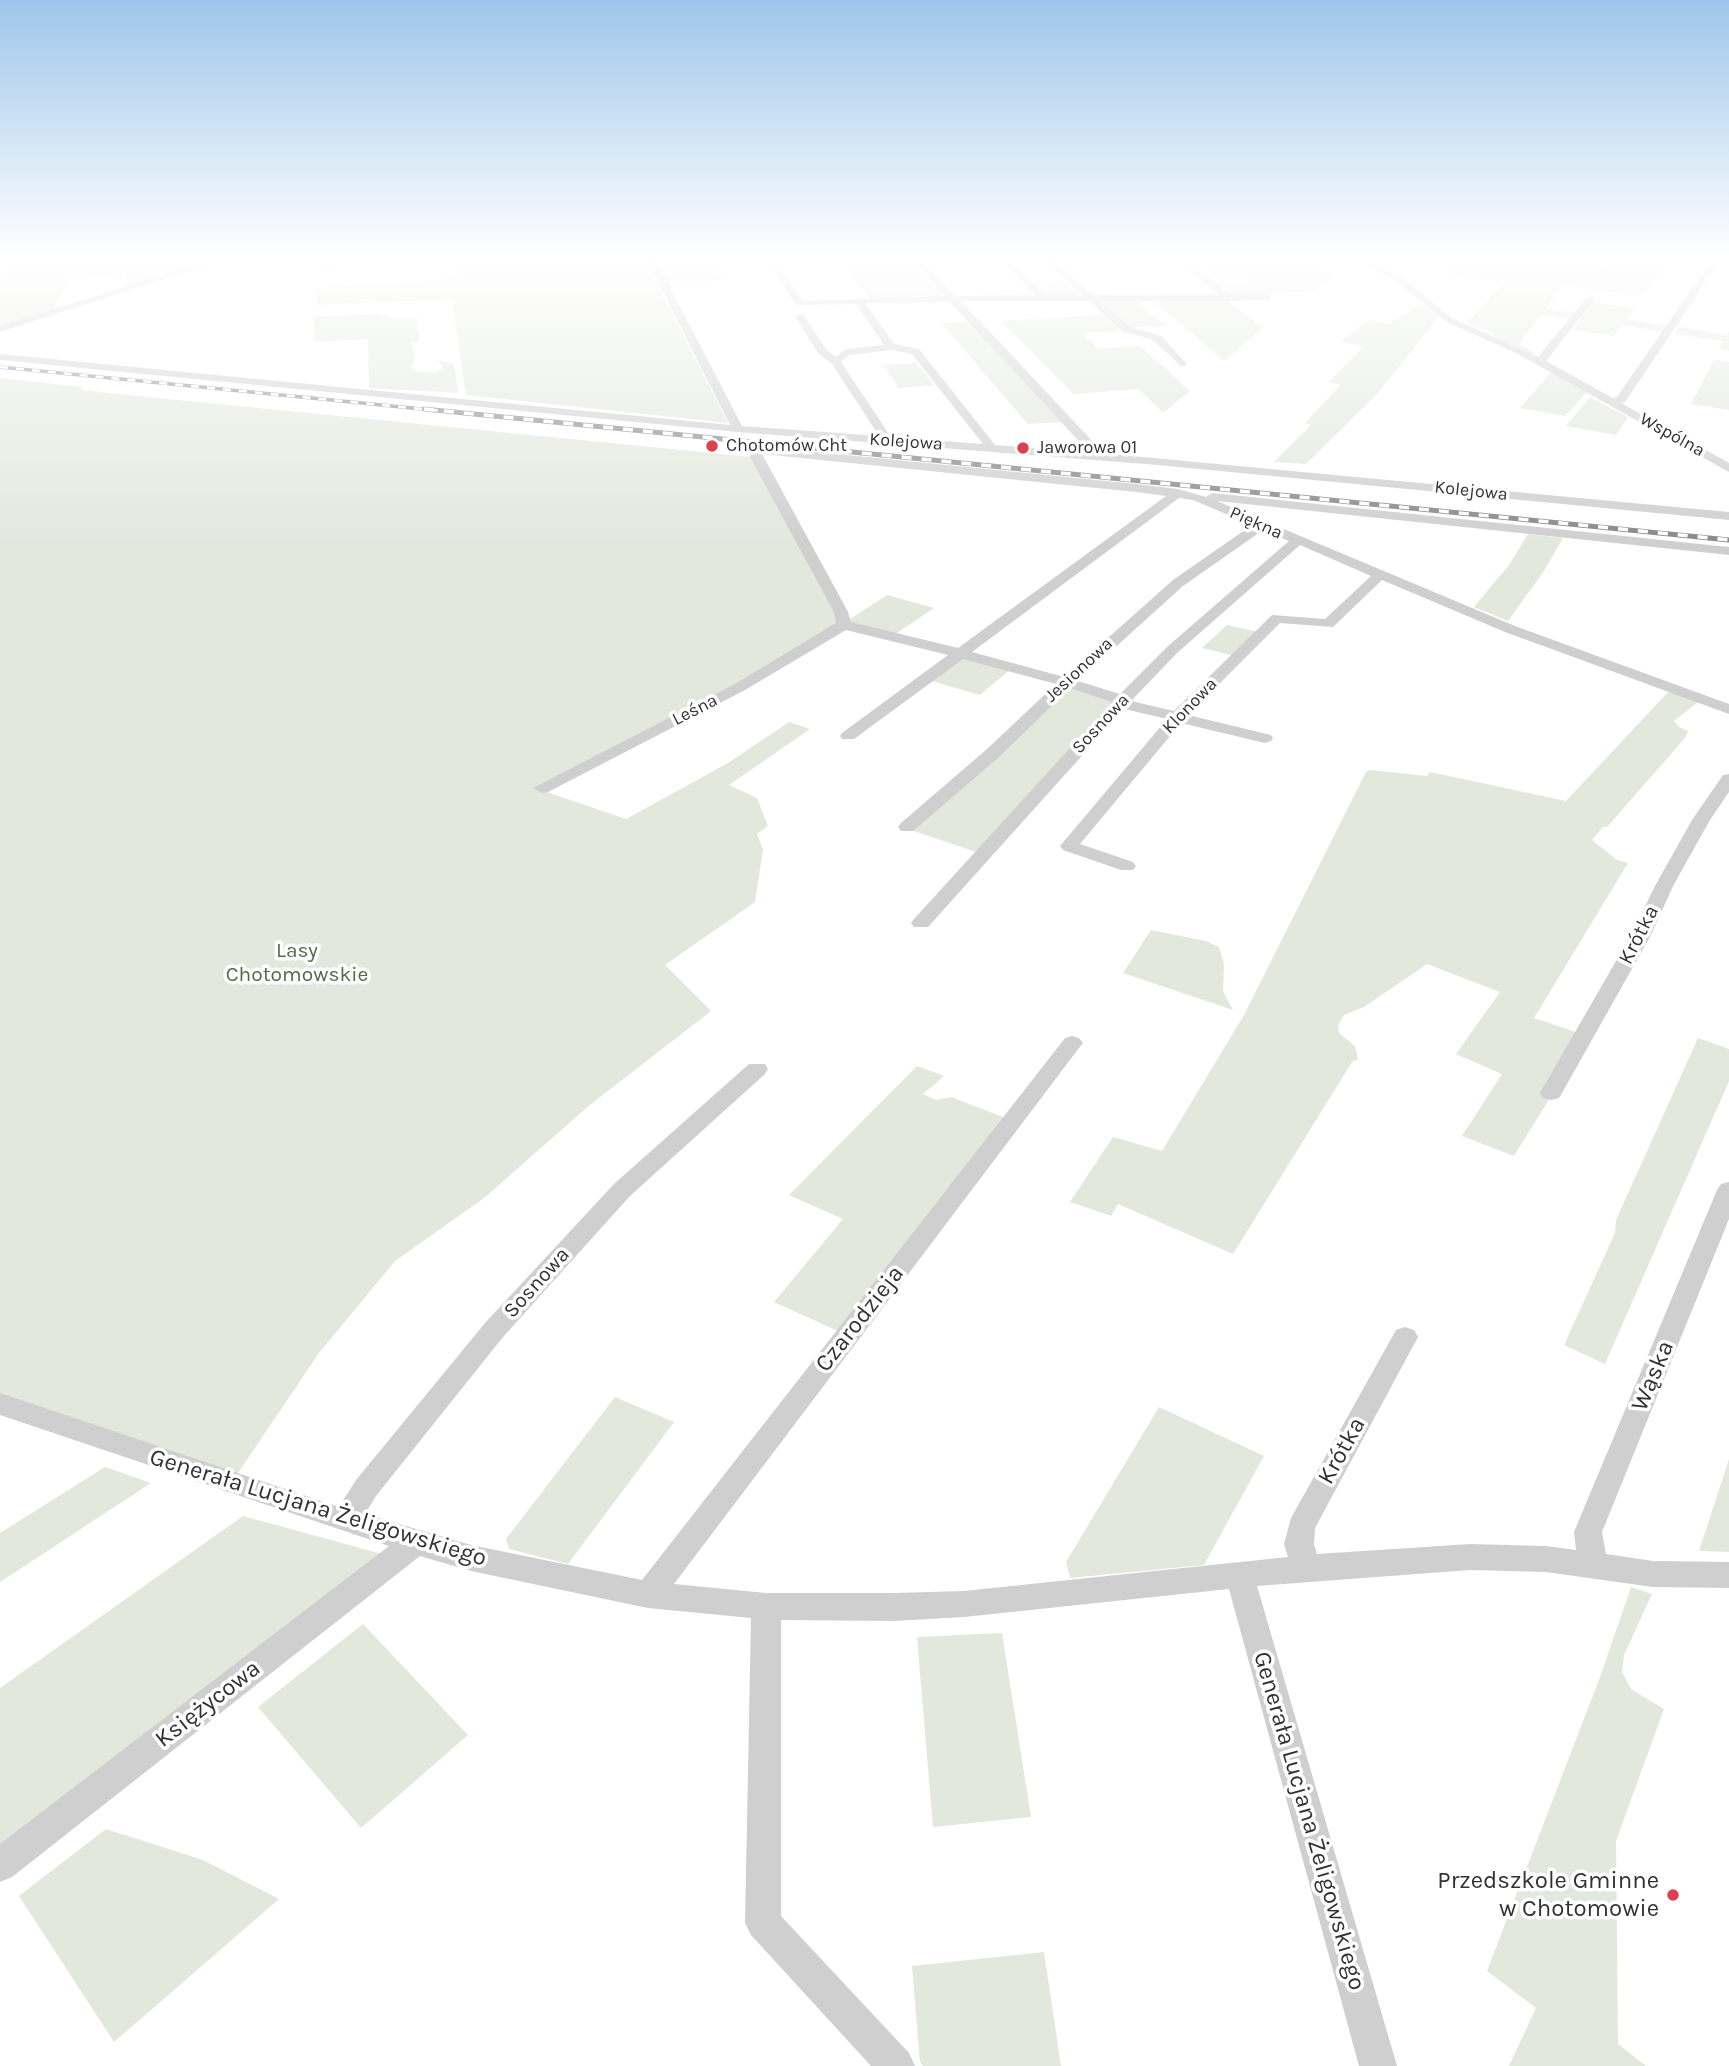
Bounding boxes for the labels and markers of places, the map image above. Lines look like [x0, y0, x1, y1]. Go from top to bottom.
place label: Chotomów Cht [726, 435, 847, 457]
place label: Jaworowa 01 [1037, 437, 1137, 459]
marker: Chotomów Cht [704, 438, 720, 454]
marker: Jaworowa 01 [1015, 440, 1031, 456]
place label: Przedszkole Gminne w Chotomowie [1437, 1867, 1659, 1923]
marker: Przedszkole Gminne w Chotomowie [1665, 1887, 1681, 1903]

